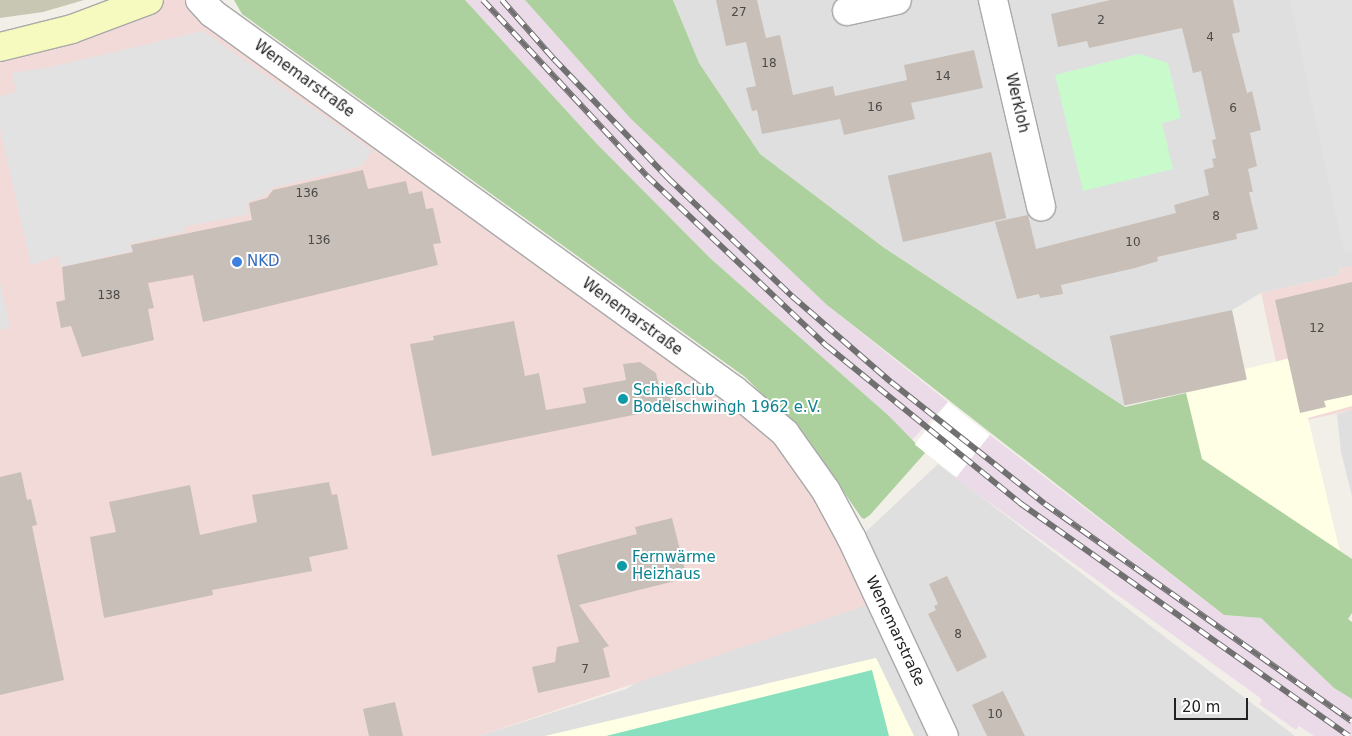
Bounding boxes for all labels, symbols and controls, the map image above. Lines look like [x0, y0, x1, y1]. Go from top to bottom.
house number: 27 [731, 6, 747, 20]
house number: 2 [1097, 14, 1105, 28]
house number: 4 [1206, 31, 1214, 45]
street label: Wenemarstraße [250, 37, 358, 121]
house number: 18 [761, 57, 777, 71]
house number: 14 [935, 70, 951, 84]
street label: Werkloh [1001, 71, 1033, 135]
house number: 16 [867, 101, 883, 115]
house number: 6 [1229, 102, 1237, 116]
house number: 136 [296, 187, 318, 201]
house number: 8 [1212, 210, 1220, 224]
house number: 136 [308, 234, 330, 248]
house number: 10 [1125, 236, 1141, 250]
place label: NKD [247, 253, 280, 271]
marker: NKD [231, 256, 243, 268]
street label: Wenemarstraße [578, 275, 686, 359]
house number: 138 [98, 289, 120, 303]
house number: 12 [1309, 322, 1325, 336]
place label: Schießclub Bodelschwingh 1962 e.V. [633, 381, 821, 416]
marker: Schießclub Bodelschwingh 1962 e.V. [617, 393, 629, 405]
place label: Fernwärme Heizhaus [632, 548, 716, 583]
marker: Fernwärme Heizhaus [616, 560, 628, 572]
street label: Wenemarstraße [862, 573, 928, 689]
house number: 8 [954, 628, 962, 642]
house number: 7 [581, 663, 589, 677]
scale bar [1177, 688, 1251, 720]
text: 20 m [1182, 698, 1220, 716]
house number: 10 [987, 708, 1003, 722]

